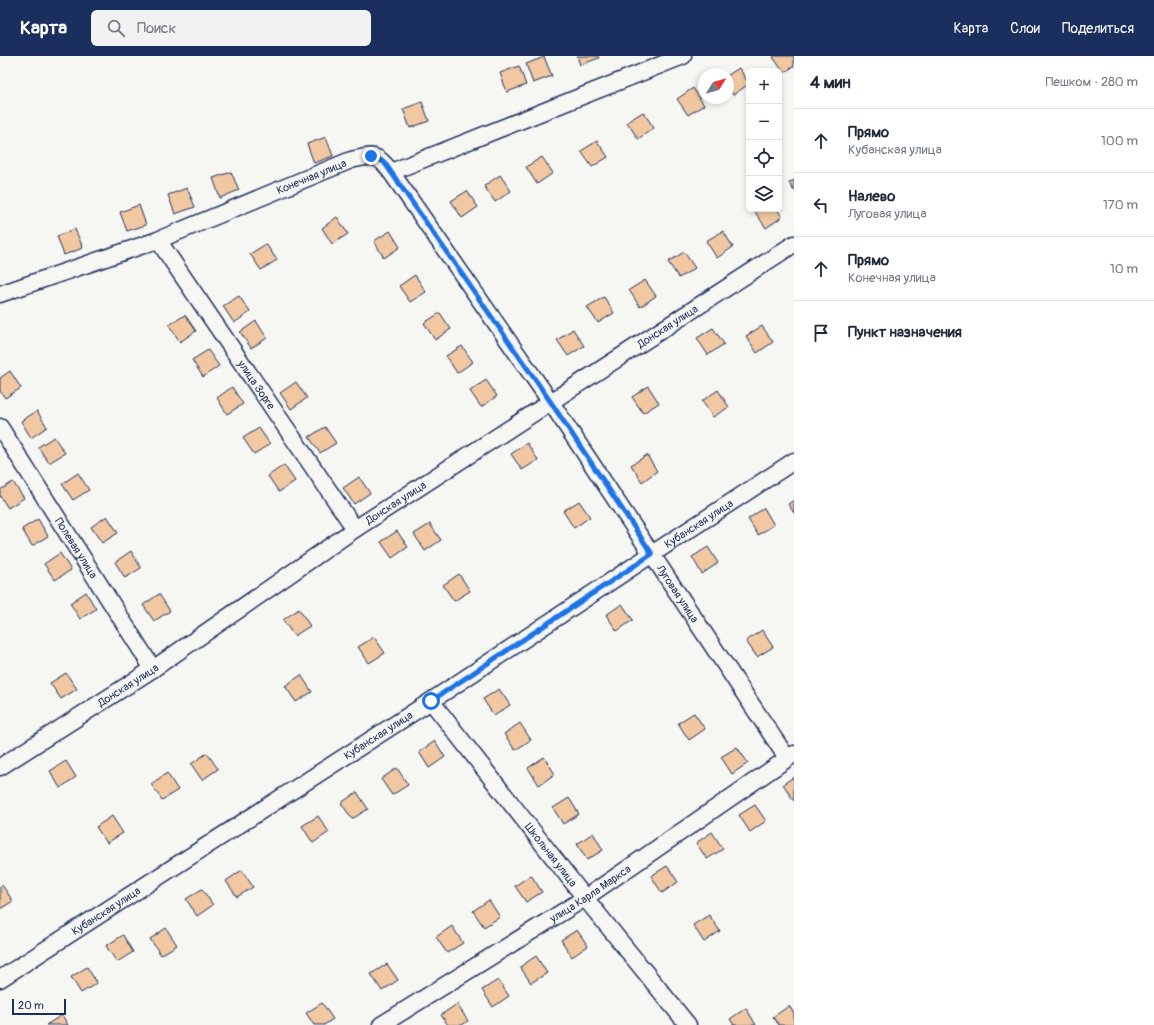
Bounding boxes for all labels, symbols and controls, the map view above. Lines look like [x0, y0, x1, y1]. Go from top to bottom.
search box [91, 10, 371, 46]
text: Карта [20, 16, 67, 40]
icon: search [105, 17, 127, 39]
text: Поиск [137, 19, 176, 38]
text: Карта [954, 20, 988, 37]
text: Слои [1010, 20, 1040, 37]
text: Поделиться [1062, 20, 1134, 37]
north arrow [698, 68, 734, 104]
map controls [746, 68, 782, 212]
button: + [746, 68, 782, 104]
text: 4 мин [810, 72, 851, 93]
text: Пешком · 280 m [1045, 74, 1138, 90]
button: − [746, 104, 782, 140]
text: Прямо [848, 123, 889, 142]
icon: ahead [810, 130, 832, 152]
text: 100 m [1101, 133, 1138, 149]
button: locate [746, 140, 782, 176]
text: Кубанская улица [848, 142, 942, 158]
route end [362, 147, 380, 165]
street label: Конечная улица [275, 156, 348, 197]
button: layers [746, 176, 782, 212]
text: Налево [848, 187, 895, 206]
icon: left [810, 194, 832, 216]
text: 170 m [1103, 197, 1138, 213]
text: Луговая улица [848, 206, 927, 222]
text: Прямо [848, 251, 889, 270]
icon: ahead [810, 258, 832, 280]
text: 10 m [1110, 261, 1138, 277]
text: Конечная улица [848, 270, 936, 286]
street label: Донская улица [634, 302, 700, 351]
icon: arrive [810, 322, 832, 344]
text: Пункт назначения [848, 323, 962, 342]
street label: улица Зорге [235, 357, 278, 412]
street label: Донская улица [362, 478, 428, 527]
street label: Кубанская улица [662, 496, 735, 551]
street label: Полевая улица [52, 515, 100, 581]
street label: Луговая улица [654, 561, 702, 625]
street label: Донская улица [94, 661, 161, 710]
route start [422, 692, 440, 710]
street label: Кубанская улица [341, 708, 415, 762]
street label: Школьная улица [522, 820, 580, 889]
street label: улица Карла Маркса [546, 862, 633, 925]
street label: Кубанская улица [69, 884, 143, 938]
scale bar [12, 997, 66, 1016]
text: 20 m [18, 999, 44, 1012]

